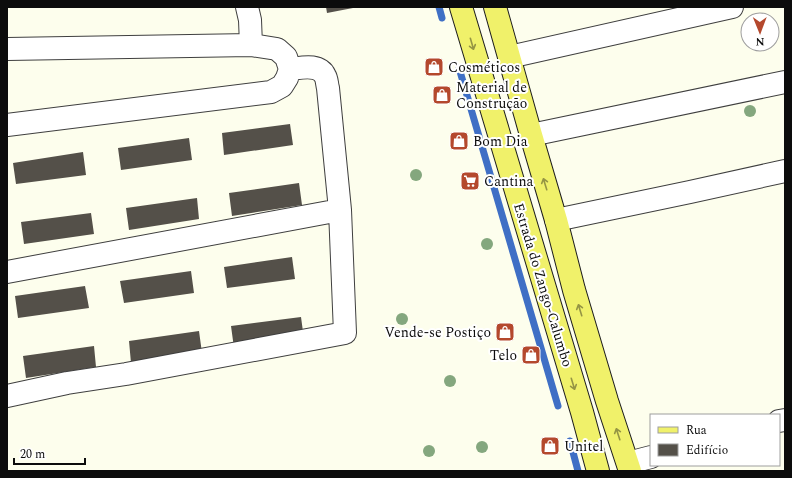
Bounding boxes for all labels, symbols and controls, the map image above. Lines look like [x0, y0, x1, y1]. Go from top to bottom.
north arrow [740, 12, 780, 52]
text: N [756, 33, 765, 50]
one-way arrow [469, 38, 476, 51]
shop icon: Cosméticos [423, 56, 445, 78]
place label: Cosméticos [448, 57, 520, 78]
place label: Material de Construção [456, 77, 527, 114]
shop icon: Material de Construção [431, 84, 453, 106]
shop icon: Bom Dia [448, 130, 470, 152]
place label: Bom Dia [473, 131, 528, 152]
supermarket icon: Cantina [459, 170, 481, 192]
place label: Cantina [484, 171, 534, 192]
one-way arrow [541, 178, 548, 191]
street label: Estrada do Zango-Calumbo [508, 200, 578, 370]
one-way arrow [576, 303, 583, 316]
shop icon: Vende-se Postiço [494, 321, 516, 343]
place label: Vende-se Postiço [384, 322, 491, 343]
shop icon: Telo [520, 344, 542, 366]
place label: Telo [490, 345, 517, 366]
one-way arrow [570, 377, 577, 390]
legend [650, 414, 780, 466]
text: Rua [686, 421, 707, 440]
one-way arrow [614, 428, 621, 441]
shop icon: Unitel [539, 435, 561, 457]
place label: Unitel [564, 436, 603, 457]
scale bar [14, 440, 85, 466]
text: Edifício [686, 441, 728, 460]
text: 20 m [20, 445, 45, 464]

